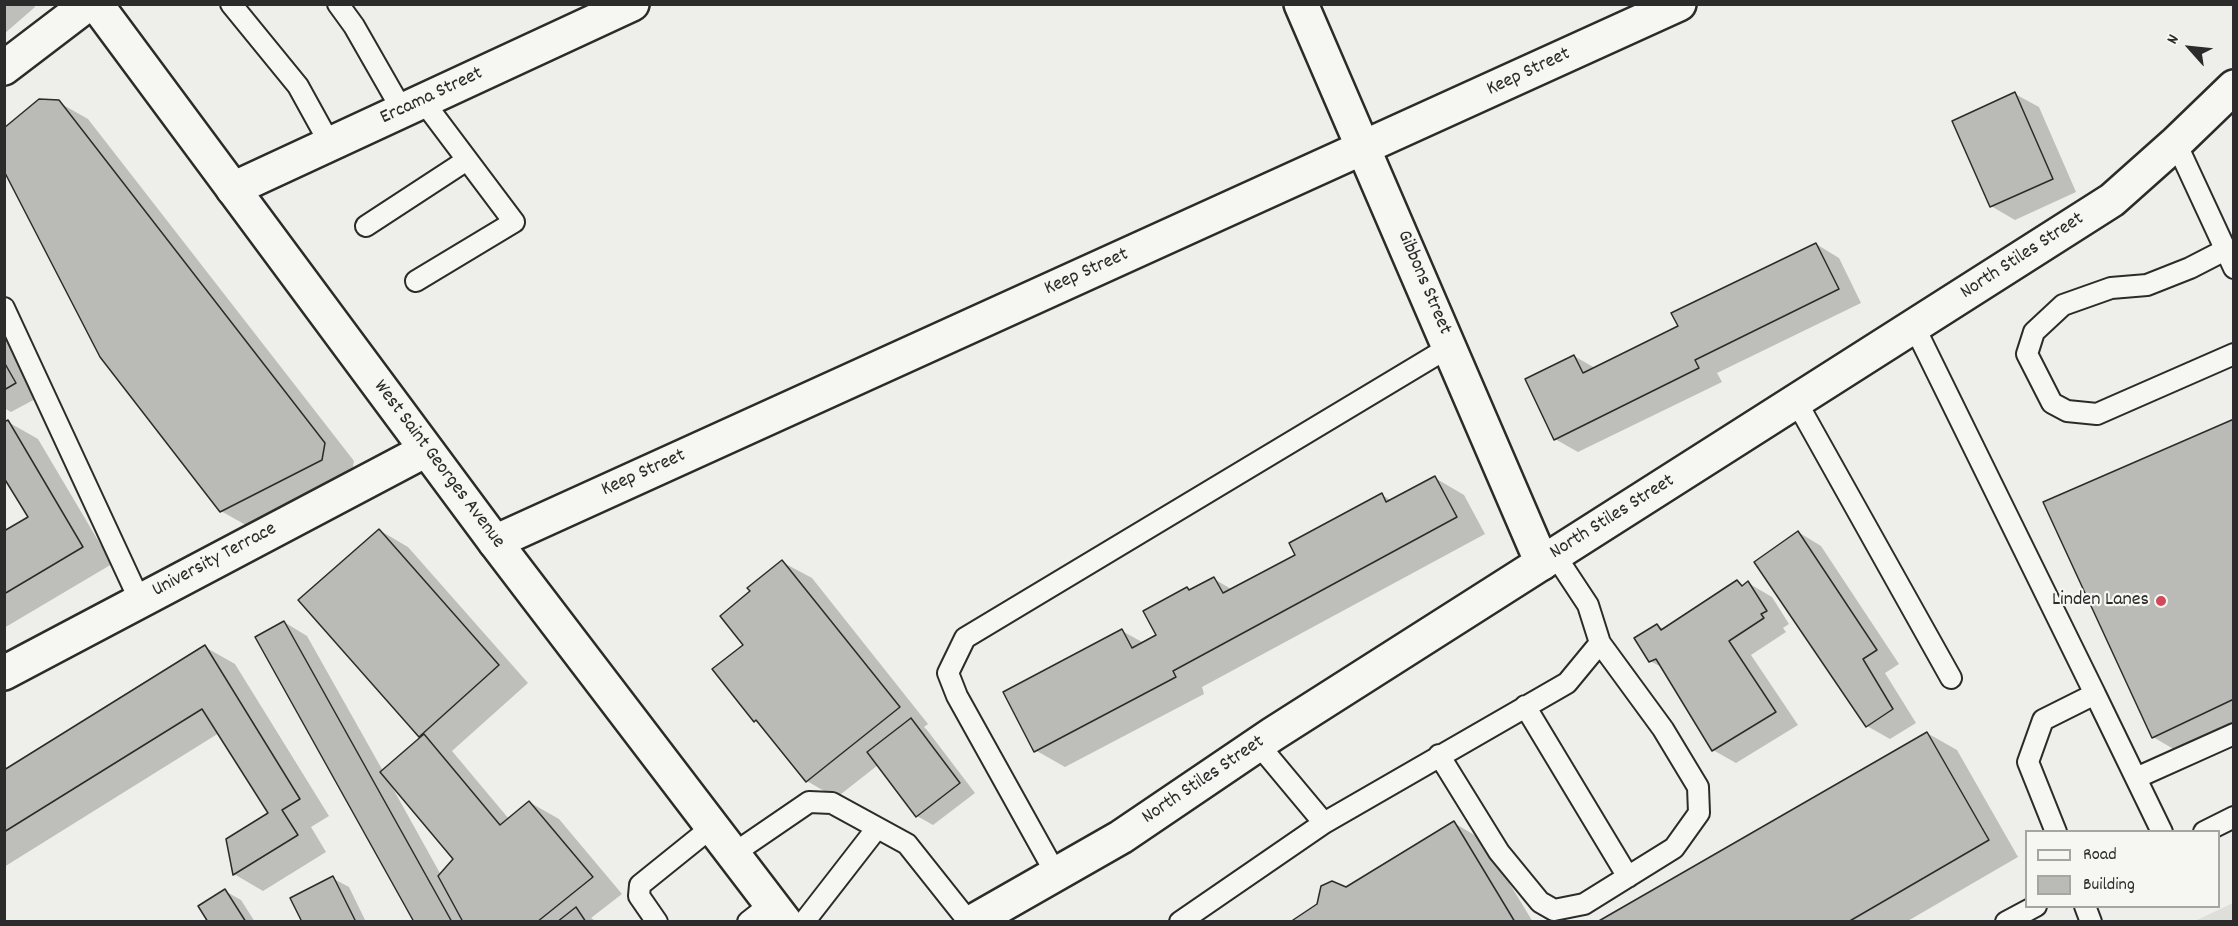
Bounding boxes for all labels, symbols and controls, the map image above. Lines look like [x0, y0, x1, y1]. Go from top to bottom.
north arrow [2160, 18, 2220, 78]
text: N [2161, 31, 2186, 48]
street label: Keep Street [1483, 43, 1575, 103]
street label: Ercama Street [377, 63, 487, 131]
street label: North Stiles Street [1957, 208, 2089, 306]
street label: Gibbons Street [1390, 227, 1456, 339]
street label: Keep Street [1041, 244, 1133, 302]
street label: West Saint Georges Avenue [367, 376, 509, 554]
street label: Keep Street [598, 445, 690, 503]
street label: North Stiles Street [1546, 470, 1680, 566]
street label: University Terrace [149, 518, 281, 604]
place label: Linden Lanes [2052, 589, 2149, 613]
marker: Linden Lanes [2154, 594, 2168, 608]
street label: North Stiles Street [1138, 731, 1270, 831]
legend [2025, 830, 2220, 908]
text: Road [2083, 843, 2117, 868]
text: Building [2083, 873, 2135, 898]

